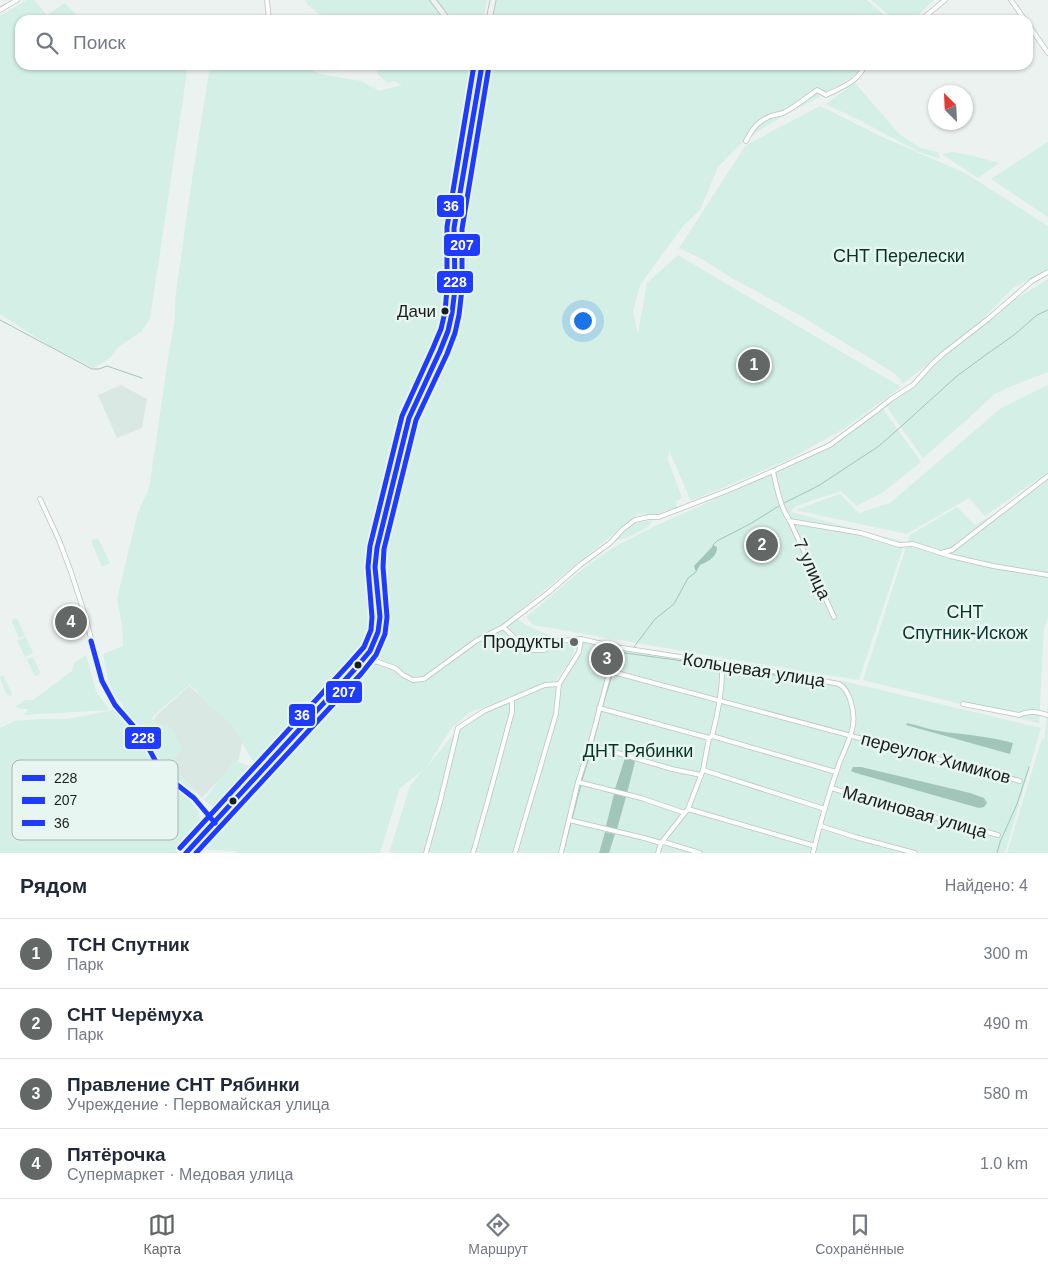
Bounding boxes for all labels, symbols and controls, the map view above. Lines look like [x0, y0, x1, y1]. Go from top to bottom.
search box [15, 15, 1033, 70]
icon: search [33, 29, 61, 57]
text: Поиск [73, 32, 126, 53]
north arrow [928, 85, 973, 130]
line badge: 36 [436, 194, 465, 218]
text: 36 [443, 198, 459, 214]
line badge: 207 [443, 233, 481, 257]
text: 207 [450, 237, 474, 253]
park label: СНТ Перелески [833, 246, 965, 266]
line badge: 228 [436, 270, 474, 294]
text: 228 [443, 274, 467, 290]
place label: Дачи [397, 302, 436, 321]
marker: Дачи [440, 306, 450, 316]
your location [570, 308, 596, 334]
pin: 1 [738, 346, 770, 384]
pin: 2 [746, 526, 778, 564]
street label: 7 улица [789, 536, 835, 603]
park label: СНТ Спутник-Искож [902, 602, 1028, 643]
pin: 4 [55, 603, 87, 641]
place label: Продукты [483, 632, 564, 652]
marker: Продукты [568, 636, 580, 648]
pin: 3 [591, 640, 623, 678]
street label: Кольцевая улица [681, 649, 828, 691]
unlabelled marker [353, 660, 363, 670]
line badge: 207 [325, 680, 363, 704]
text: 207 [332, 684, 356, 700]
line badge: 36 [288, 703, 316, 727]
text: 36 [294, 707, 310, 723]
line badge: 228 [124, 726, 162, 750]
street label: переулок Химиков [859, 728, 1013, 788]
text: 228 [131, 730, 155, 746]
park label: ДНТ Рябинки [583, 741, 693, 761]
legend [12, 760, 178, 840]
text: 228 [54, 770, 78, 786]
street label: Малиновая улица [840, 782, 990, 842]
text: 207 [54, 792, 78, 808]
unlabelled marker [228, 796, 238, 806]
text: 36 [54, 815, 70, 831]
text: Рядом [20, 874, 87, 897]
text: Найдено: 4 [945, 877, 1028, 894]
text: ТСН Спутник [67, 934, 189, 955]
text: 1 [32, 945, 40, 962]
text: 300 m [984, 945, 1028, 962]
text: Парк [67, 956, 103, 973]
text: СНТ Черёмуха [67, 1004, 203, 1025]
text: 2 [32, 1015, 40, 1032]
text: 490 m [984, 1015, 1028, 1032]
text: Парк [67, 1026, 103, 1043]
text: Правление СНТ Рябинки [67, 1074, 300, 1095]
text: 3 [32, 1085, 40, 1102]
text: 580 m [984, 1085, 1028, 1102]
text: Учреждение · Первомайская улица [67, 1096, 330, 1113]
text: Пятёрочка [67, 1144, 165, 1165]
text: 4 [32, 1155, 40, 1172]
text: 1.0 km [980, 1155, 1028, 1172]
text: Супермаркет · Медовая улица [67, 1166, 294, 1183]
tab: Карта [144, 1211, 181, 1257]
tab: Маршрут [468, 1211, 528, 1257]
tab: Сохранённые [815, 1211, 904, 1257]

